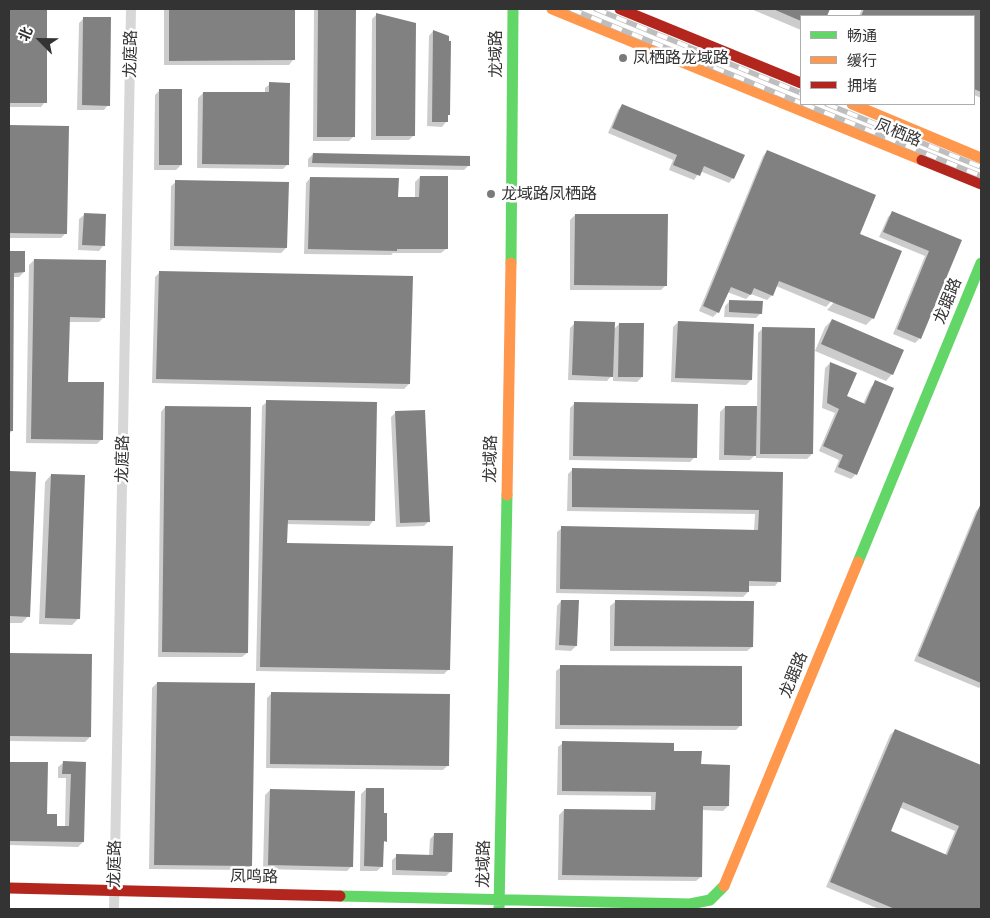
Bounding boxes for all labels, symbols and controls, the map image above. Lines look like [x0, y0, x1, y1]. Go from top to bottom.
north arrow [15, 15, 65, 65]
legend [800, 15, 975, 105]
text: 北 [15, 24, 36, 44]
text: 畅通 [847, 27, 877, 45]
street label: 龙庭路 [121, 30, 141, 78]
street label: 龙域路 [486, 30, 506, 78]
place label: 凤栖路龙域路 [633, 48, 729, 68]
marker: 凤栖路龙域路 [617, 52, 629, 64]
text: 缓行 [847, 52, 877, 70]
text: 拥堵 [847, 77, 877, 95]
street label: 凤栖路 [872, 115, 924, 151]
place label: 龙域路凤栖路 [501, 184, 597, 204]
marker: 龙域路凤栖路 [485, 188, 497, 200]
street label: 龙踞路 [930, 275, 966, 327]
street label: 龙庭路 [113, 435, 133, 483]
street label: 龙域路 [481, 435, 501, 483]
street label: 龙踞路 [776, 649, 812, 701]
street label: 龙庭路 [105, 840, 125, 888]
street label: 龙域路 [474, 840, 494, 888]
street label: 凤鸣路 [230, 867, 278, 887]

